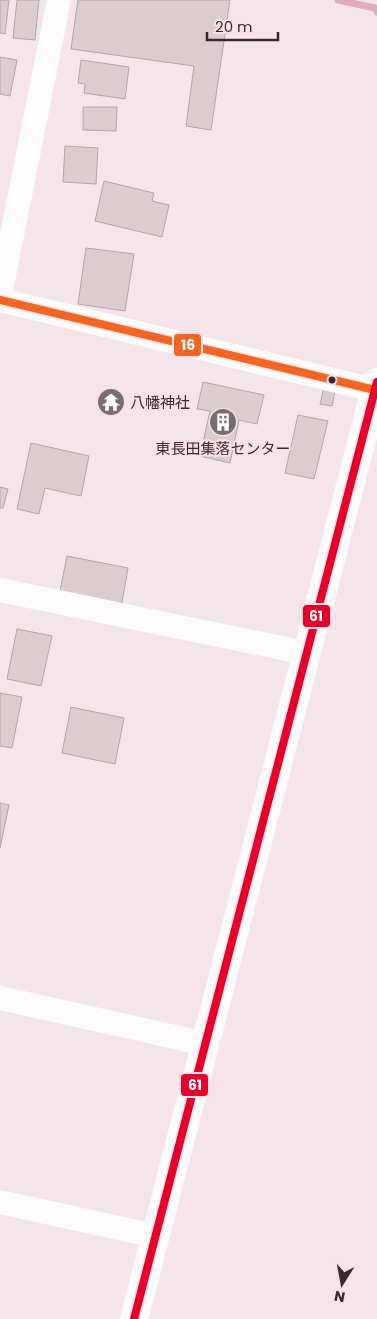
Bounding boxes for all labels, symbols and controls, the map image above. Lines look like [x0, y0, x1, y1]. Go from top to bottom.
scale bar [207, 10, 278, 42]
text: 20 m [215, 16, 253, 37]
line badge: 16 [173, 333, 202, 357]
text: 16 [181, 335, 195, 355]
unlabelled marker [327, 375, 337, 385]
temple icon: 八幡神社 [96, 387, 126, 417]
place label: 八幡神社 [130, 392, 190, 413]
building icon: 東長田集落センター [208, 407, 238, 437]
place label: 東長田集落センター [155, 438, 291, 459]
line badge: 61 [302, 604, 331, 628]
text: 61 [309, 606, 323, 626]
line badge: 61 [180, 1073, 209, 1097]
text: 61 [188, 1075, 202, 1095]
north arrow [317, 1259, 367, 1309]
text: N [332, 1286, 347, 1308]

